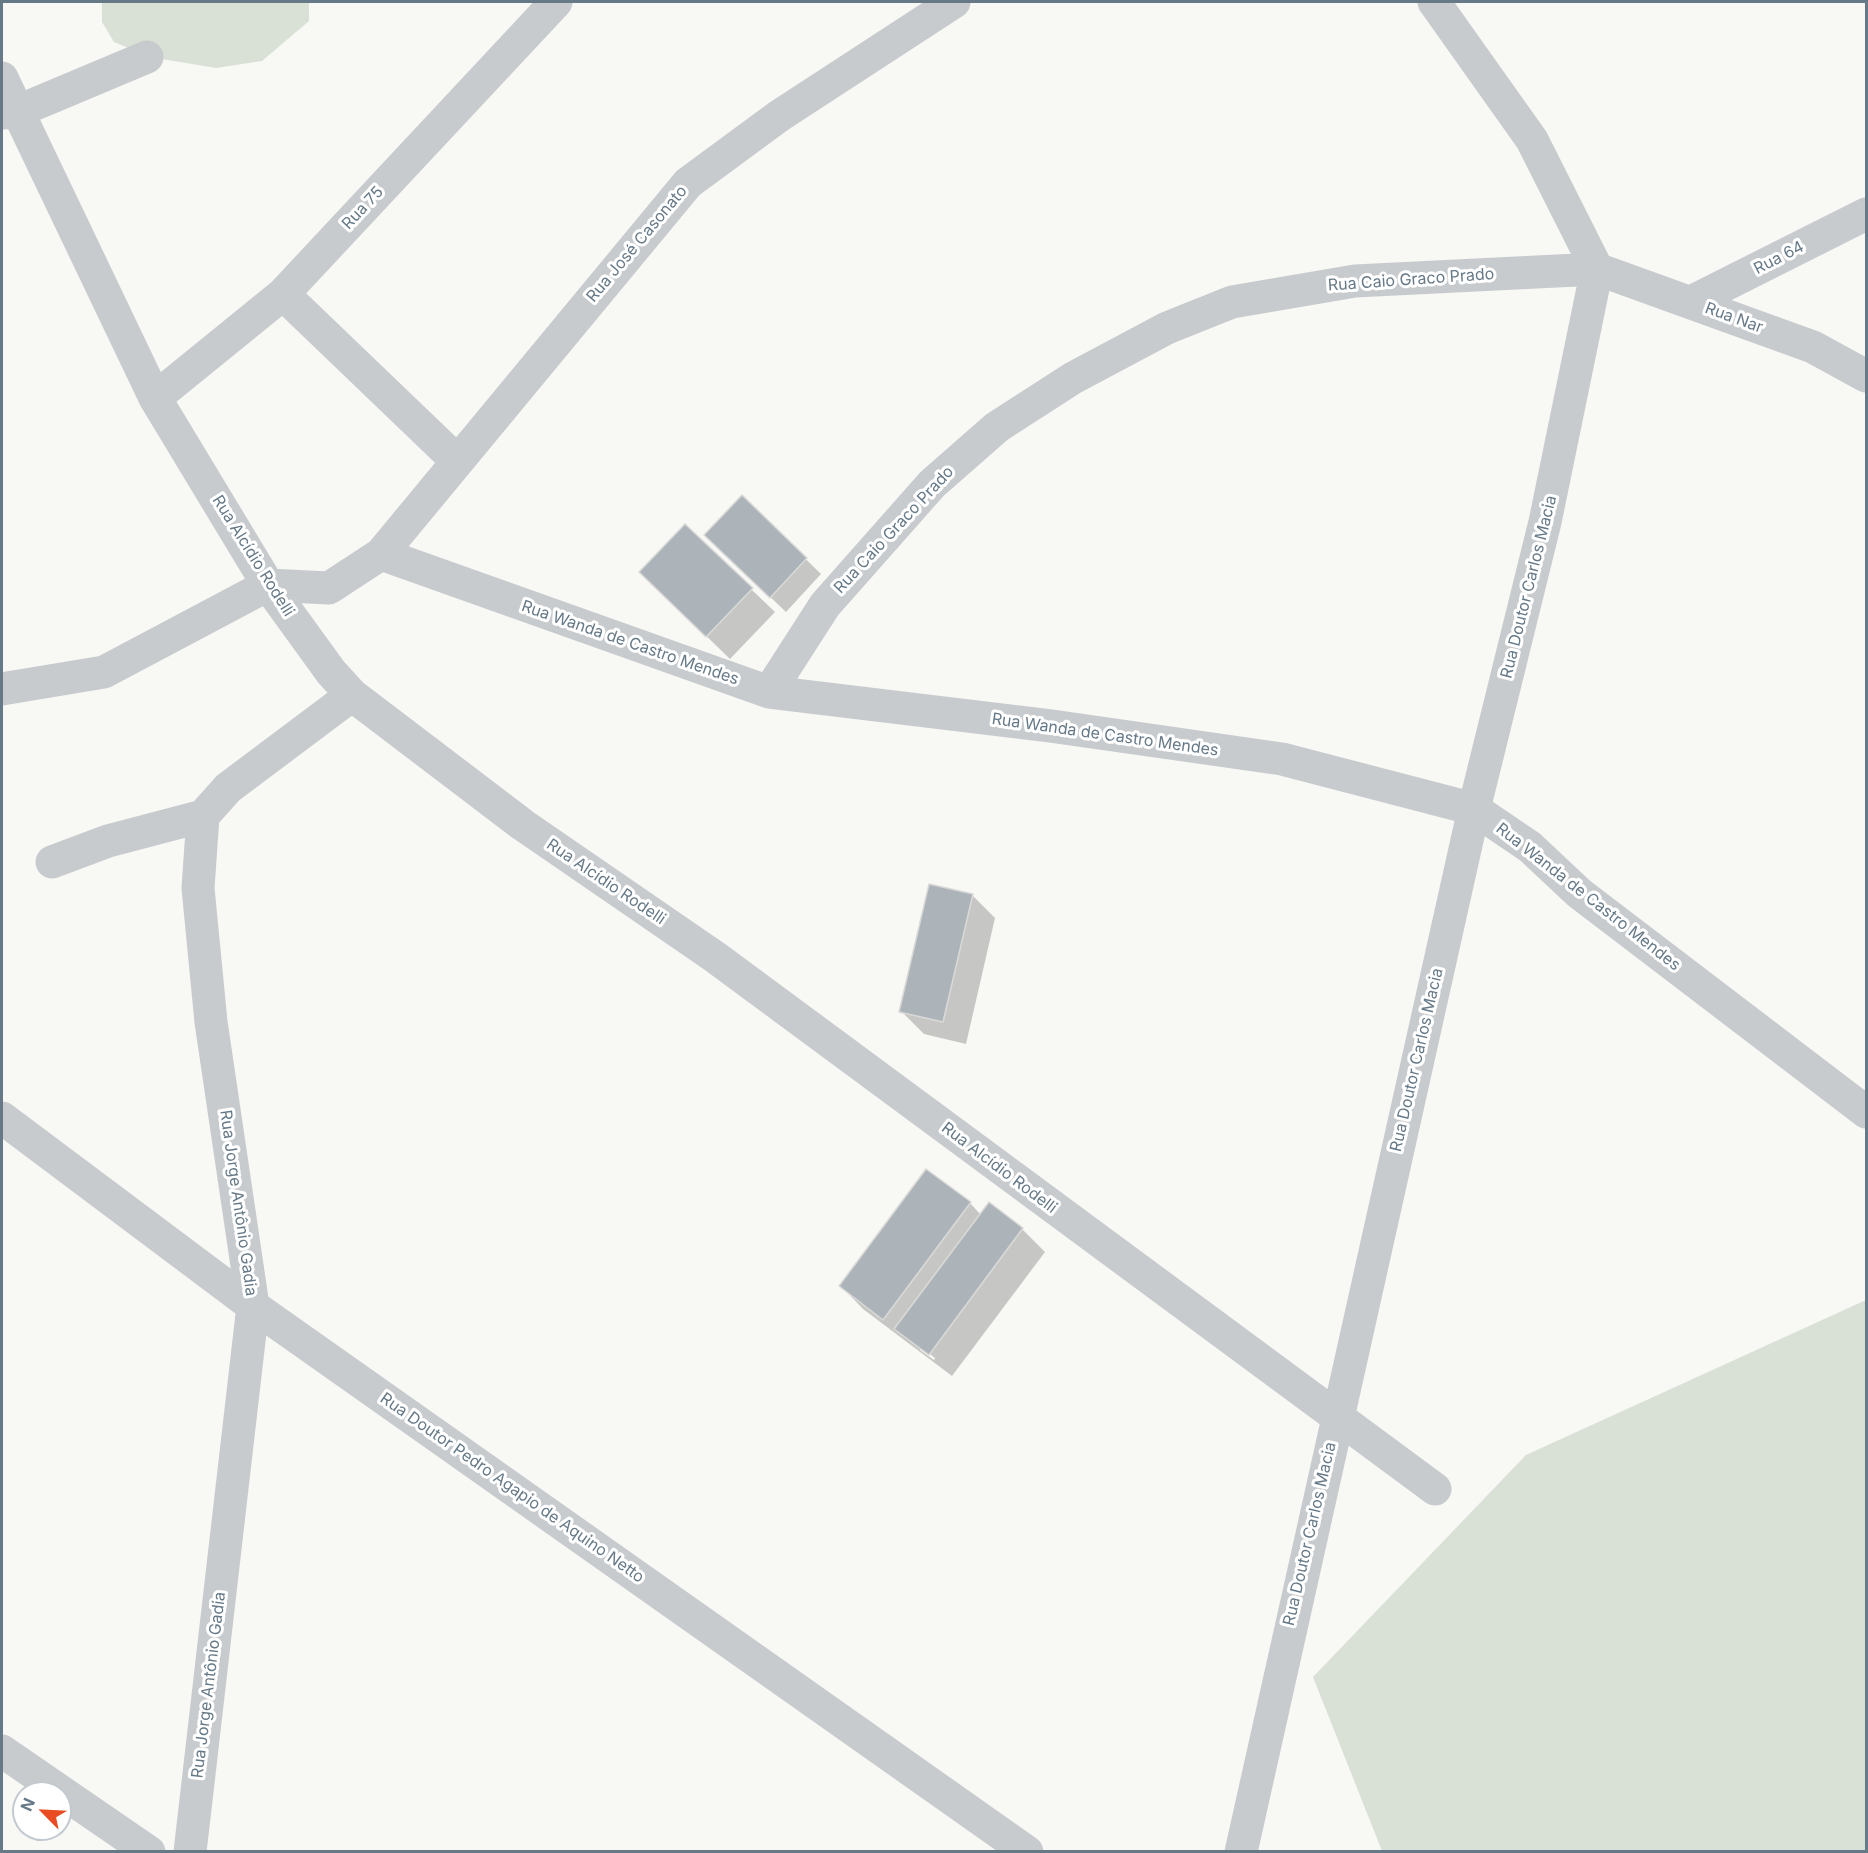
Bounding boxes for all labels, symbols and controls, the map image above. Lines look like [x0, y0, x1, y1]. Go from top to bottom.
street label: Rua 75 [338, 182, 388, 234]
street label: Rua José Casonato [583, 182, 691, 306]
street label: Rua 64 [1751, 237, 1807, 279]
street label: Rua Caio Graco Prado [1327, 265, 1495, 295]
street label: Rua Nar [1702, 299, 1766, 337]
street label: Rua Caio Graco Prado [830, 463, 958, 597]
street label: Rua Alcídio Rodelli [208, 492, 298, 620]
street label: Rua Doutor Carlos Macia [1497, 494, 1561, 680]
street label: Rua Wanda de Castro Mendes [519, 597, 741, 689]
street label: Rua Wanda de Castro Mendes [991, 710, 1219, 760]
street label: Rua Wanda de Castro Mendes [1492, 819, 1684, 975]
street label: Rua Alcídio Rodelli [543, 835, 669, 929]
street label: Rua Doutor Carlos Macia [1387, 966, 1447, 1154]
street label: Rua Jorge Antônio Gadia [215, 1109, 261, 1297]
street label: Rua Alcídio Rodelli [938, 1118, 1060, 1218]
street label: Rua Doutor Pedro Agapio de Aquino Netto [376, 1389, 648, 1587]
street label: Rua Doutor Carlos Macia [1280, 1440, 1340, 1628]
street label: Rua Jorge Antônio Gadia [188, 1591, 230, 1779]
north arrow [12, 1781, 72, 1841]
text: N [16, 1795, 39, 1814]

